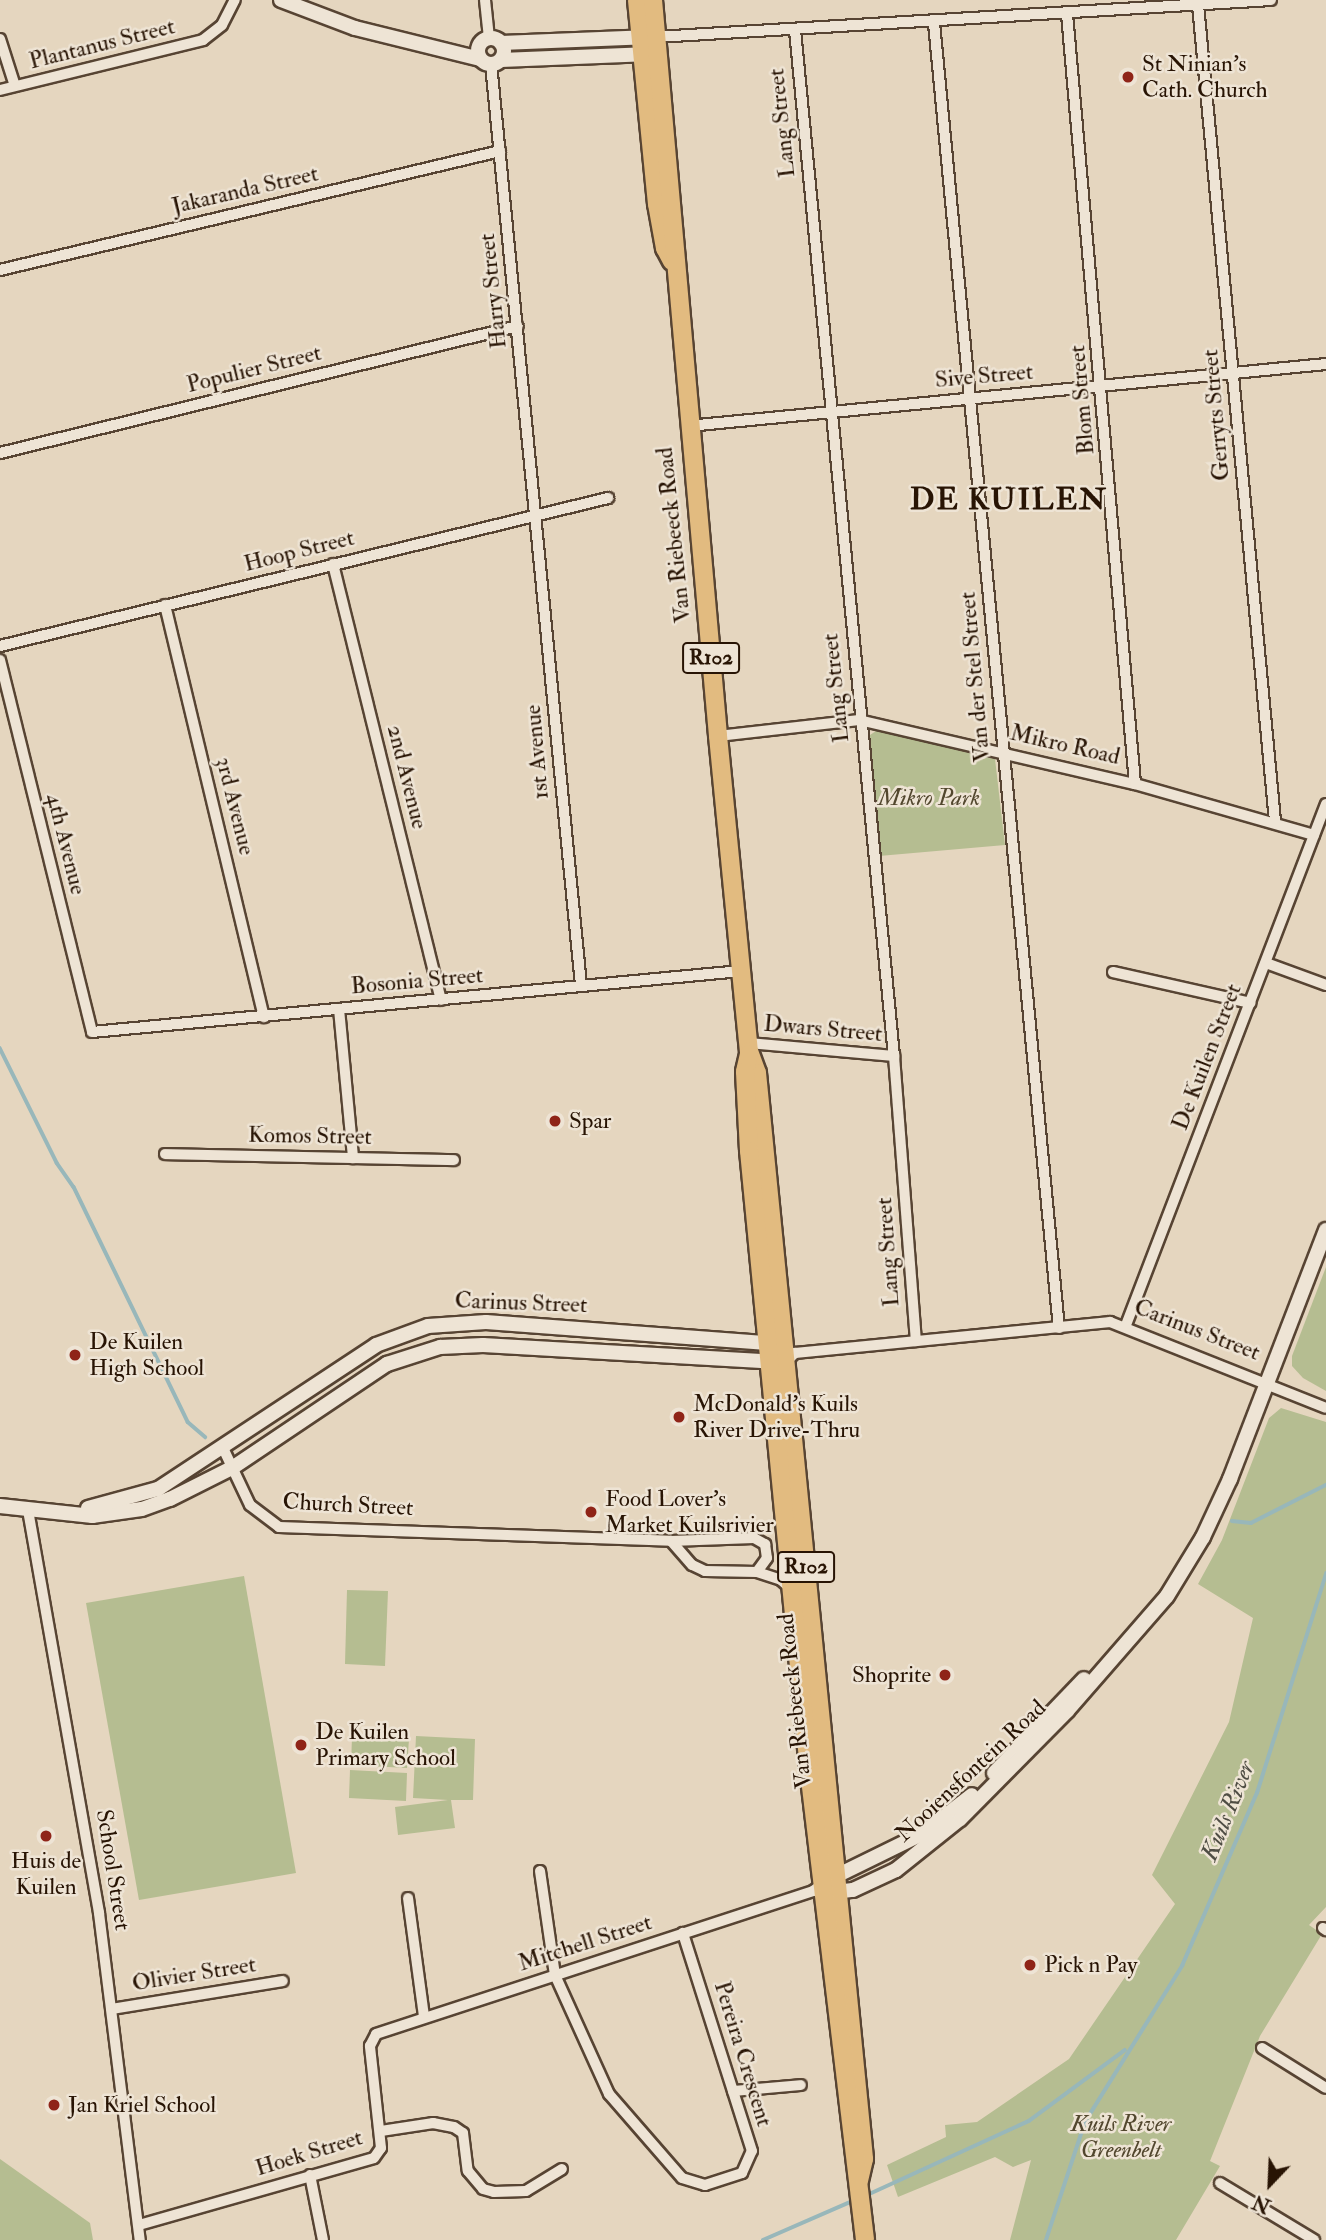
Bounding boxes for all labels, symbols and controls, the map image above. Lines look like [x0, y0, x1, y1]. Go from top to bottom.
street label: Plantanus Street [26, 13, 178, 75]
place label: St Ninian's Cath. Church [1142, 50, 1267, 104]
street label: Lang Street [763, 67, 801, 179]
marker: St Ninian's Cath. Church [1120, 69, 1136, 85]
street label: Jakaranda Street [169, 160, 321, 220]
street label: Harry Street [473, 232, 513, 350]
street label: Populier Street [184, 339, 324, 399]
street label: Blom Street [1063, 344, 1101, 456]
street label: Gerryts Street [1197, 348, 1235, 482]
street label: Sive Street [934, 358, 1034, 394]
street label: Van Riebeeck Road [651, 446, 697, 624]
district label: DE KUILEN [911, 482, 1107, 518]
street label: Hoop Street [241, 524, 357, 578]
street label: Van der Stel Street [954, 591, 996, 763]
street label: Lang Street [817, 632, 855, 744]
road number: R102 [681, 640, 741, 676]
street label: 1st Avenue [519, 703, 555, 801]
street label: Mikro Road [1007, 719, 1123, 771]
street label: 2nd Avenue [381, 722, 433, 832]
street label: 3rd Avenue [210, 754, 260, 858]
park label: Mikro Park [878, 784, 980, 812]
street label: 4th Avenue [40, 791, 92, 897]
street label: Bosonia Street [350, 961, 484, 1001]
street label: De Kuilen Street [1166, 980, 1248, 1134]
street label: Dwars Street [763, 1010, 883, 1048]
place label: Spar [569, 1107, 611, 1135]
marker: Spar [547, 1113, 563, 1129]
street label: Komos Street [248, 1121, 372, 1151]
street label: Lang Street [870, 1196, 906, 1308]
street label: Carinus Street [454, 1287, 588, 1319]
street label: Carinus Street [1130, 1293, 1264, 1367]
place label: De Kuilen High School [89, 1328, 204, 1382]
marker: De Kuilen High School [67, 1347, 83, 1363]
place label: McDonald's Kuils River Drive-Thru [693, 1390, 860, 1444]
marker: McDonald's Kuils River Drive-Thru [671, 1409, 687, 1425]
place label: Food Lover's Market Kuilsrivier [605, 1485, 774, 1539]
street label: Church Street [282, 1488, 414, 1522]
marker: Food Lover's Market Kuilsrivier [583, 1504, 599, 1520]
road number: R102 [776, 1550, 836, 1584]
street label: Van Riebeeck Road [772, 1612, 818, 1790]
place label: Shoprite [852, 1661, 931, 1689]
marker: Shoprite [937, 1667, 953, 1683]
street label: Nooiensfontein Road [890, 1694, 1052, 1848]
place label: De Kuilen Primary School [315, 1718, 456, 1772]
marker: De Kuilen Primary School [293, 1737, 309, 1753]
water label: Kuils River [1195, 1757, 1261, 1865]
street label: School Street [90, 1807, 136, 1933]
marker: Huis de Kuilen [38, 1828, 54, 1844]
place label: Huis de Kuilen [11, 1847, 81, 1901]
street label: Mitchell Street [515, 1908, 655, 1978]
street label: Olivier Street [130, 1951, 258, 1997]
place label: Pick n Pay [1044, 1951, 1137, 1979]
marker: Pick n Pay [1022, 1957, 1038, 1973]
street label: Pereira Crescent [708, 1978, 778, 2130]
place label: Jan Kriel School [68, 2091, 216, 2119]
marker: Jan Kriel School [46, 2097, 62, 2113]
park label: Kuils River Greenbelt [1071, 2110, 1171, 2164]
street label: Hoek Street [252, 2124, 366, 2182]
north arrow [1235, 2149, 1305, 2219]
text: N [1249, 2189, 1274, 2218]

